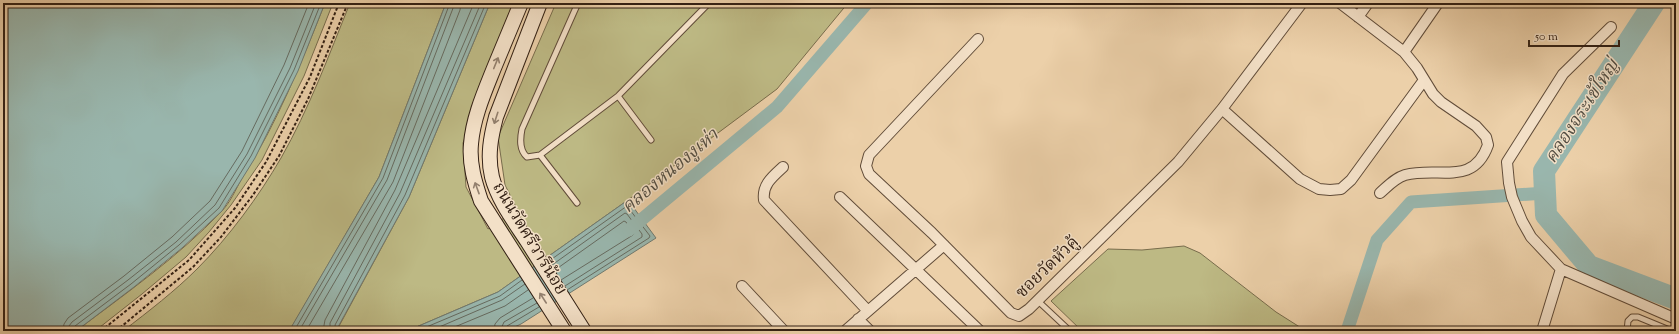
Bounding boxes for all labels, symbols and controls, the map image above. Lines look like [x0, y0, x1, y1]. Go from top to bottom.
scale bar [1529, 22, 1619, 48]
text: 50 m [1534, 28, 1558, 46]
water label: คลองจระเข้ใหญ่ [1538, 51, 1628, 169]
one-way arrow [493, 58, 500, 70]
one-way arrow [492, 111, 499, 124]
water label: คลองหนองงูเห่า [617, 123, 726, 220]
street label: ถนนวัดศรีวารีน้อย [486, 178, 572, 300]
one-way arrow [472, 183, 480, 195]
street label: ซอยวัดหัวคู้ [1011, 232, 1085, 304]
one-way arrow [539, 293, 547, 304]

